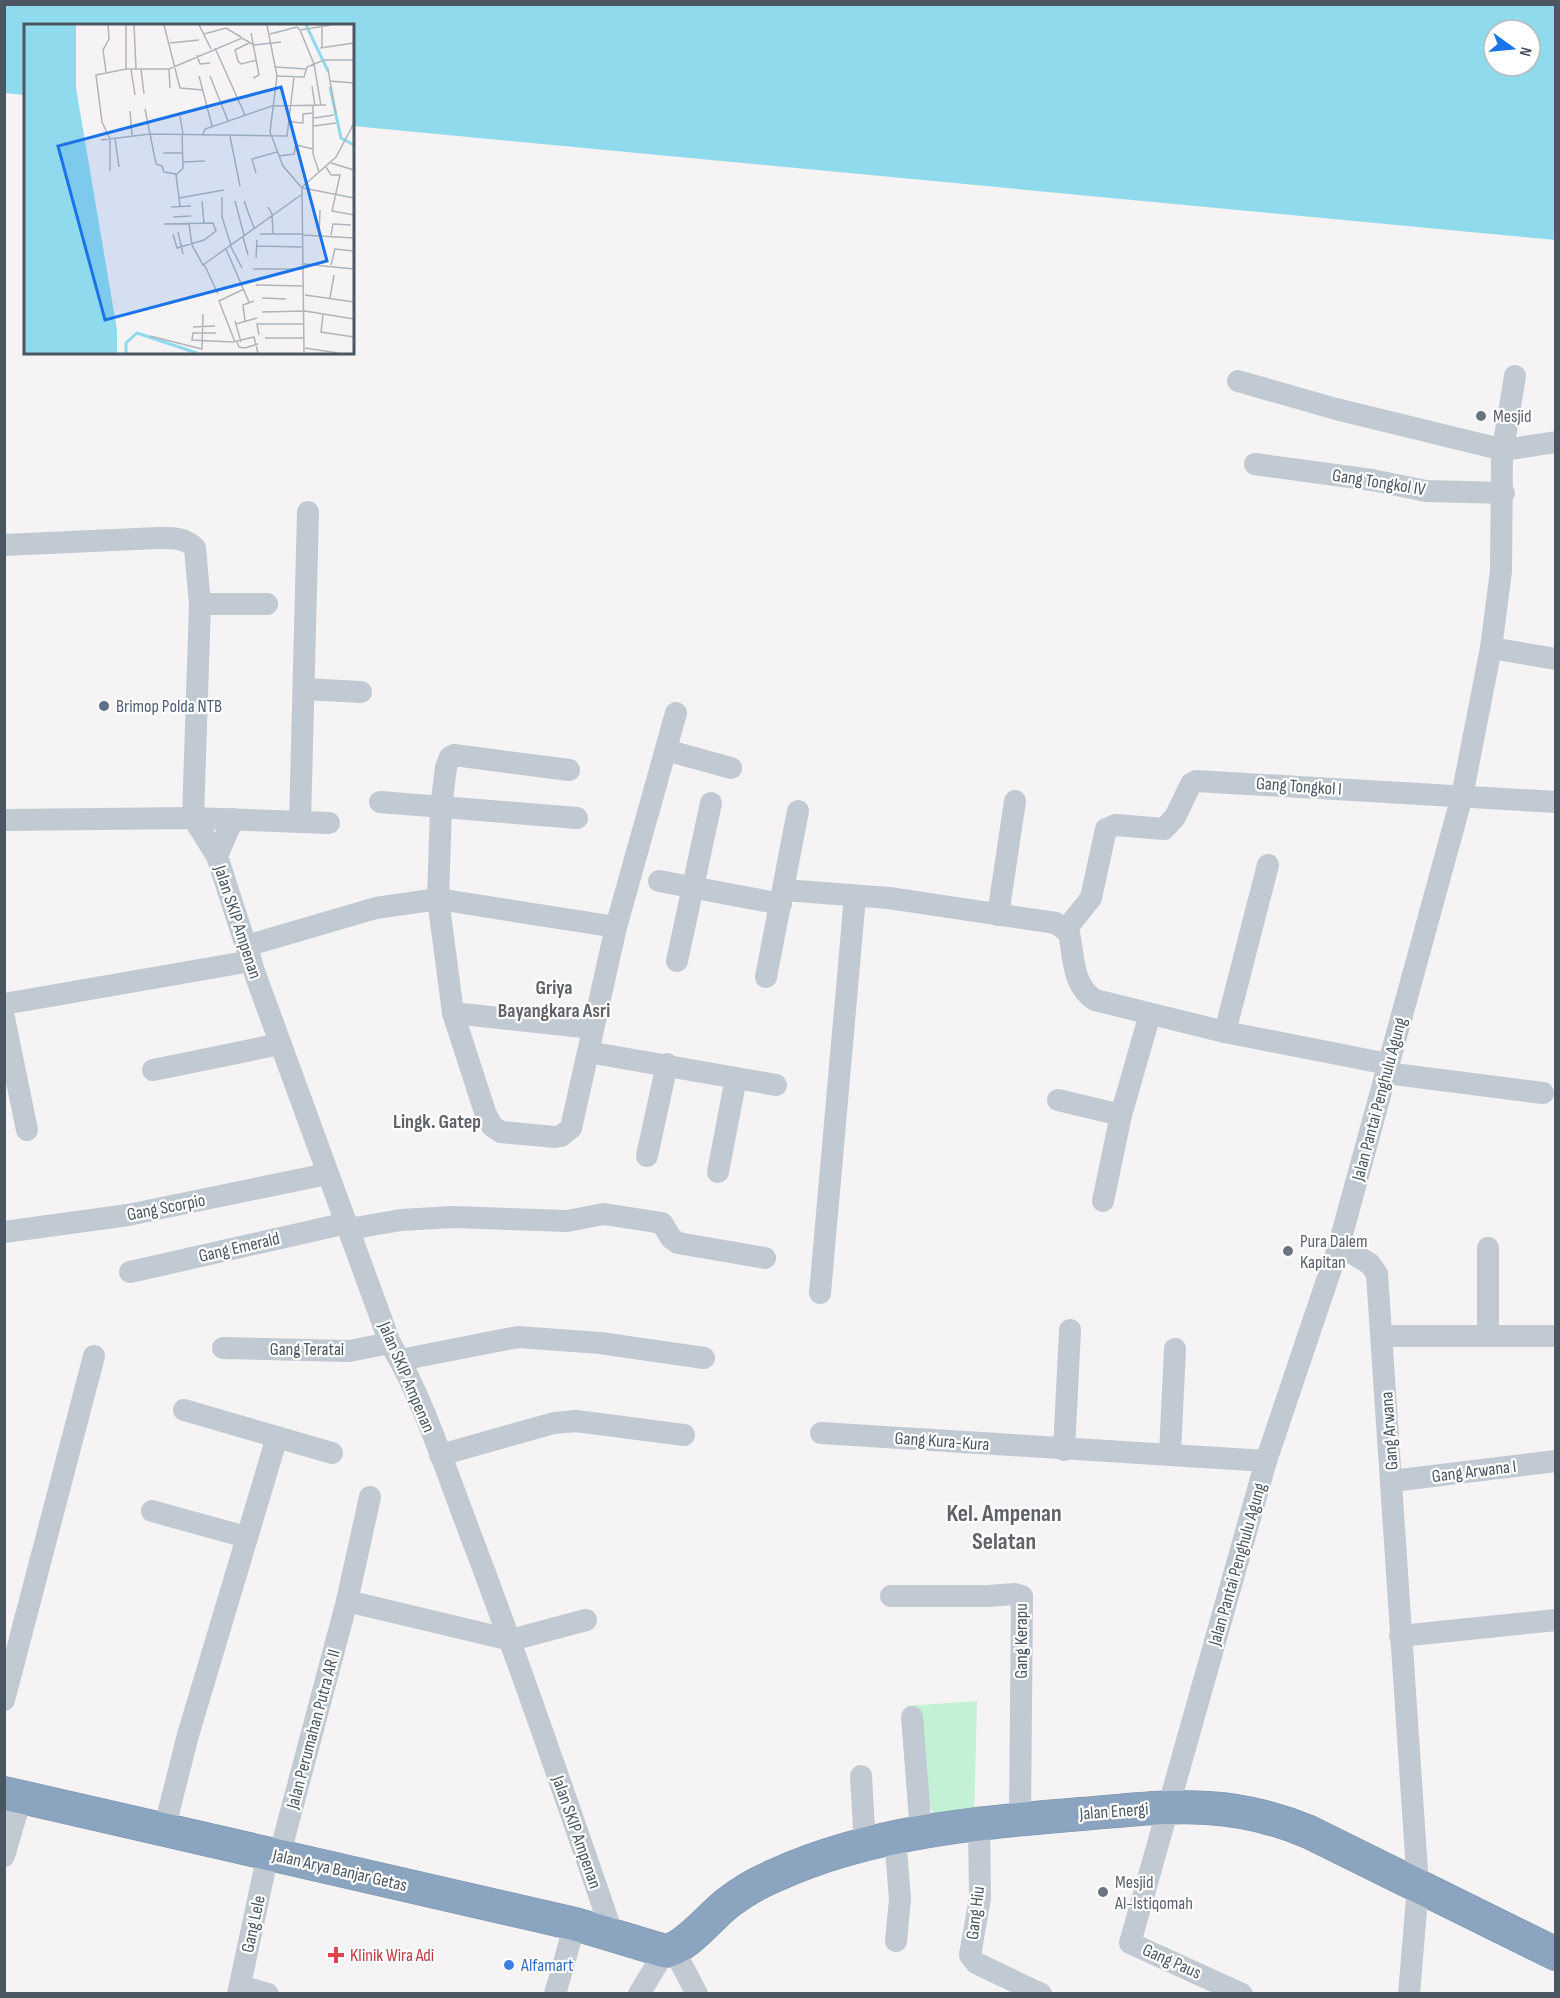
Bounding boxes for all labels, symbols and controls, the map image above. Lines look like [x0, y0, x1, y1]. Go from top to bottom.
north arrow [1482, 18, 1542, 78]
inset map [24, 24, 354, 354]
text: N [1515, 45, 1535, 58]
place label: Mesjid [1493, 406, 1531, 427]
marker: Mesjid [1474, 409, 1488, 423]
street label: Gang Tongkol IV [1331, 465, 1427, 500]
place label: Brimop Polda NTB [116, 696, 222, 717]
marker: Brimop Polda NTB [97, 699, 111, 713]
street label: Gang Tongkol I [1255, 773, 1343, 800]
street label: Jalan SKIP Ampenan [209, 862, 266, 981]
district label: Griya Bayangkara Asri [498, 976, 610, 1023]
street label: Jalan Pantai Penghulu Agung [1347, 1015, 1411, 1184]
district label: Lingk. Gatep [393, 1110, 481, 1134]
street label: Gang Scorpio [125, 1190, 207, 1225]
street label: Gang Emerald [197, 1228, 282, 1267]
place label: Pura Dalem Kapitan [1300, 1231, 1368, 1273]
marker: Pura Dalem Kapitan [1281, 1244, 1295, 1258]
street label: Jalan SKIP Ampenan [373, 1318, 439, 1436]
street label: Gang Teratai [270, 1339, 344, 1360]
street label: Gang Arwana [1376, 1391, 1403, 1471]
street label: Gang Kura-Kura [894, 1428, 990, 1455]
street label: Gang Arwana I [1431, 1456, 1518, 1487]
street label: Jalan Pantai Penghulu Agung [1204, 1480, 1271, 1649]
district label: Kel. Ampenan Selatan [946, 1499, 1062, 1556]
street label: Gang Kerapu [1011, 1603, 1032, 1679]
street label: Jalan Perumahan Putra AR II [282, 1647, 345, 1812]
street label: Jalan SKIP Ampenan [547, 1772, 606, 1891]
street label: Jalan Energi [1078, 1799, 1149, 1824]
street label: Jalan Arya Banjar Getas [270, 1845, 409, 1896]
place label: Mesjid Al-Istiqomah [1114, 1872, 1193, 1914]
street label: Gang Hiu [962, 1885, 989, 1941]
marker: Mesjid Al-Istiqomah [1096, 1885, 1110, 1899]
street label: Gang Lele [237, 1894, 270, 1955]
street label: Gang Paus [1139, 1939, 1204, 1984]
place label: Klinik Wira Adi [350, 1945, 434, 1966]
marker: Klinik Wira Adi [327, 1946, 345, 1964]
place label: Alfamart [520, 1955, 574, 1976]
marker: Alfamart [502, 1958, 516, 1972]

